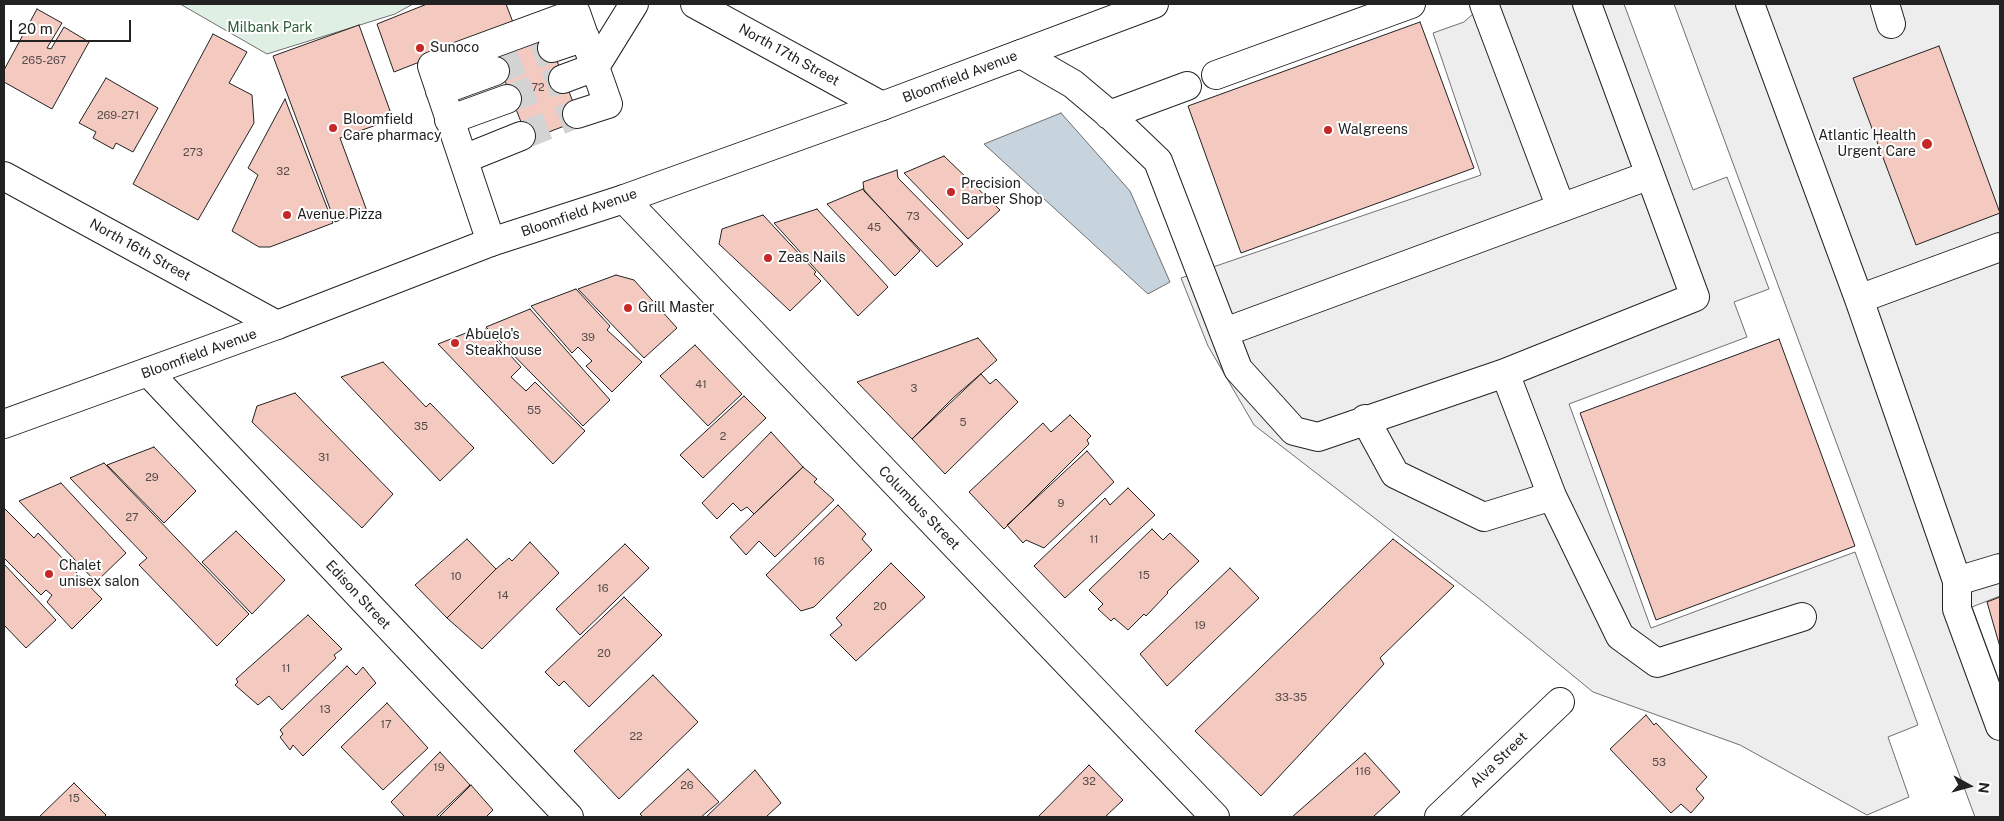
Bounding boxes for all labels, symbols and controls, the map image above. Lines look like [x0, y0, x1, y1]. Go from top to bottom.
scale bar [12, 10, 134, 42]
text: 20 m [18, 20, 53, 37]
park label: Milbank Park [227, 20, 313, 36]
street label: North 17th Street [736, 20, 842, 90]
place label: Sunoco [430, 40, 479, 56]
marker: Sunoco [414, 42, 426, 54]
street label: Bloomfield Avenue [900, 47, 1020, 107]
house number: 265-267 [22, 54, 66, 68]
house number: 72 [531, 81, 545, 95]
house number: 269-271 [97, 109, 139, 123]
place label: Bloomfield Care pharmacy [343, 112, 441, 144]
marker: Bloomfield Care pharmacy [327, 122, 339, 134]
place label: Walgreens [1338, 122, 1408, 138]
marker: Walgreens [1322, 124, 1334, 136]
place label: Atlantic Health Urgent Care [1818, 128, 1916, 160]
marker: Atlantic Health Urgent Care [1920, 137, 1934, 151]
house number: 273 [183, 146, 203, 160]
house number: 32 [276, 165, 290, 179]
place label: Precision Barber Shop [961, 176, 1042, 208]
street label: Bloomfield Avenue [519, 185, 639, 241]
marker: Precision Barber Shop [945, 186, 957, 198]
place label: Avenue Pizza [297, 207, 382, 223]
marker: Avenue Pizza [281, 209, 293, 221]
house number: 73 [906, 210, 920, 224]
street label: North 16th Street [87, 215, 193, 285]
house number: 45 [867, 221, 881, 235]
place label: Zeas Nails [778, 250, 846, 266]
marker: Zeas Nails [762, 252, 774, 264]
place label: Grill Master [638, 300, 715, 316]
marker: Grill Master [622, 302, 634, 314]
street label: Bloomfield Avenue [139, 325, 259, 383]
place label: Abuelo's Steakhouse [465, 327, 542, 360]
house number: 39 [581, 331, 595, 345]
marker: Abuelo's Steakhouse [449, 337, 461, 349]
house number: 41 [695, 378, 707, 392]
house number: 3 [911, 382, 917, 396]
house number: 55 [527, 404, 541, 418]
house number: 5 [959, 416, 967, 430]
house number: 35 [414, 420, 428, 434]
house number: 2 [720, 430, 726, 444]
house number: 31 [318, 451, 330, 465]
street label: Columbus Street [875, 463, 963, 553]
house number: 29 [145, 471, 159, 485]
house number: 9 [1058, 497, 1064, 511]
house number: 27 [125, 511, 139, 525]
house number: 11 [1090, 533, 1098, 547]
house number: 16 [813, 555, 825, 569]
street label: Edison Street [322, 557, 394, 633]
place label: Chalet unisex salon [59, 558, 139, 590]
marker: Chalet unisex salon [43, 568, 55, 580]
house number: 15 [1138, 569, 1150, 583]
house number: 10 [450, 570, 462, 584]
house number: 16 [597, 582, 609, 596]
house number: 14 [497, 589, 509, 603]
house number: 20 [873, 600, 887, 614]
house number: 19 [1194, 619, 1206, 633]
house number: 20 [597, 647, 611, 661]
house number: 11 [282, 662, 290, 676]
house number: 33-35 [1275, 691, 1307, 705]
house number: 13 [319, 703, 331, 717]
house number: 17 [380, 718, 392, 732]
street label: Alva Street [1467, 729, 1531, 791]
house number: 22 [629, 730, 643, 744]
house number: 53 [1652, 756, 1666, 770]
house number: 19 [433, 761, 445, 775]
north arrow [1944, 761, 1994, 811]
house number: 116 [1355, 765, 1371, 779]
house number: 32 [1082, 775, 1096, 789]
house number: 26 [680, 779, 694, 793]
text: N [1975, 781, 1992, 794]
house number: 15 [68, 792, 80, 806]

